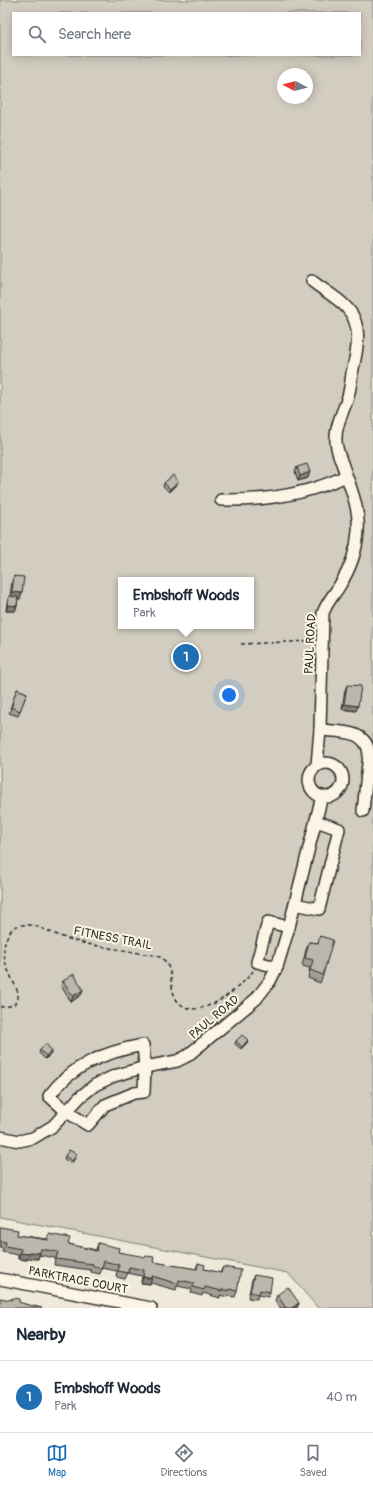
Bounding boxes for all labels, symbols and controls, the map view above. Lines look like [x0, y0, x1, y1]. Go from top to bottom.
search box [12, 12, 361, 56]
icon: search [26, 23, 48, 45]
text: Search here [58, 25, 131, 44]
north arrow [277, 68, 313, 104]
popup [118, 577, 254, 629]
text: Embshoff Woods [133, 586, 239, 605]
text: Park [133, 605, 156, 621]
street label: PAUL ROAD [301, 613, 320, 675]
pin: 1 [173, 642, 199, 672]
your location [219, 685, 239, 705]
street label: FITNESS TRAIL [72, 924, 154, 954]
street label: PAUL ROAD [186, 992, 243, 1043]
street label: PARKTRACE COURT [27, 1263, 129, 1298]
text: Nearby [16, 1324, 65, 1345]
text: Embshoff Woods [54, 1379, 160, 1398]
text: 1 [26, 1389, 32, 1405]
text: 40 m [326, 1389, 357, 1405]
text: Park [54, 1398, 77, 1414]
tab: Map [46, 1442, 68, 1479]
tab: Directions [160, 1442, 207, 1479]
tab: Saved [300, 1442, 327, 1479]

